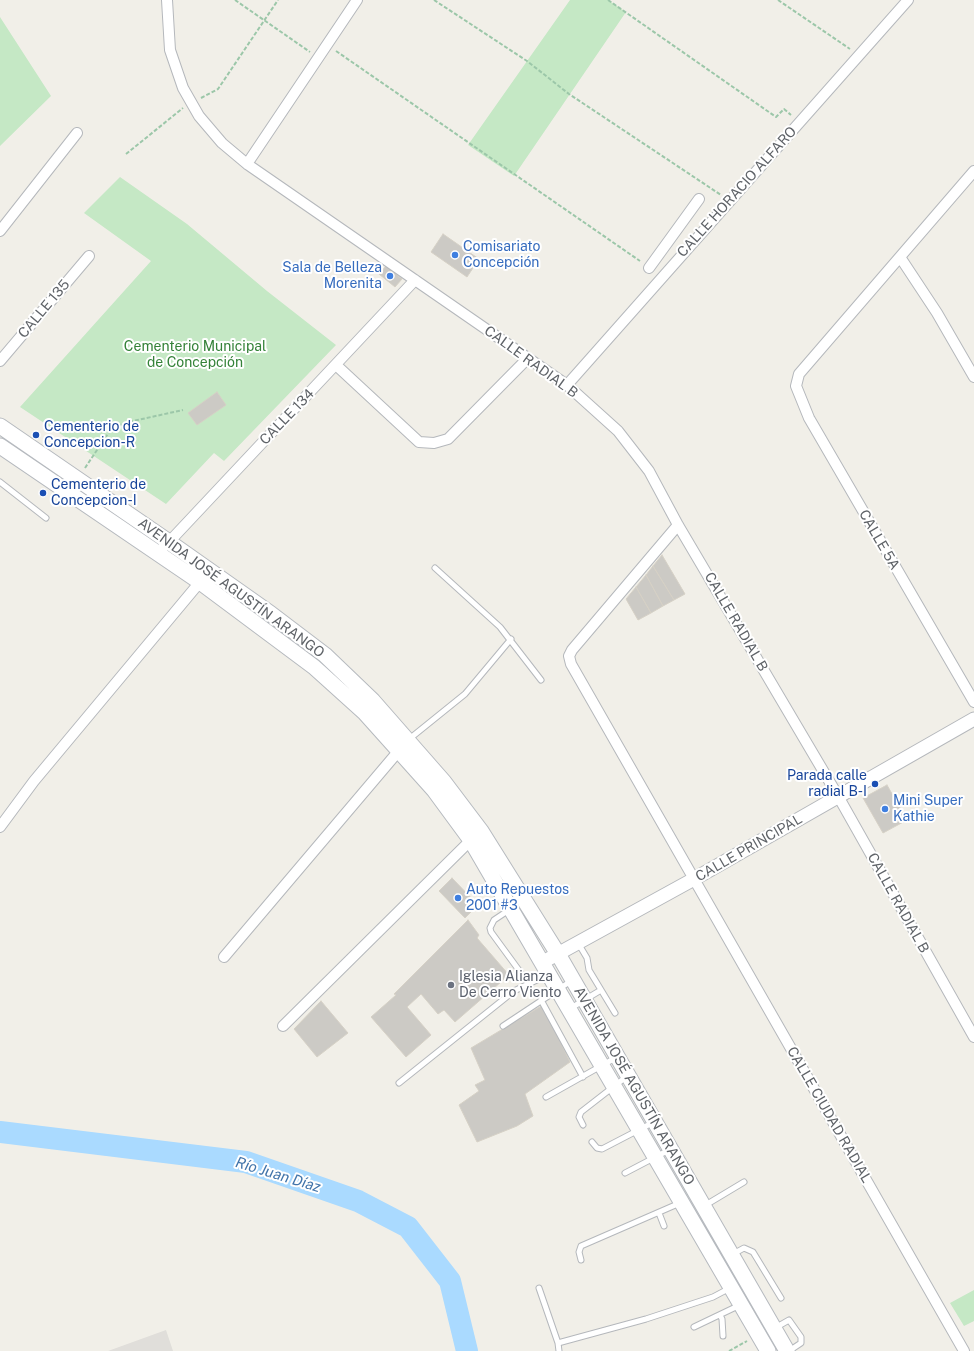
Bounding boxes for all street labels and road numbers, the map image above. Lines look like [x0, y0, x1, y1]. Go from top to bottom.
street label: CALLE HORACIO ALFARO [674, 123, 800, 261]
street label: CALLE 135 [15, 276, 73, 342]
street label: CALLE RADIAL B [481, 322, 581, 402]
street label: CALLE 134 [256, 386, 318, 448]
street label: CALLE 5A [855, 507, 903, 573]
street label: AVENIDA JOSÉ AGUSTÍN ARANGO [135, 515, 327, 661]
street label: CALLE RADIAL B [701, 569, 771, 675]
street label: CALLE PRINCIPAL [693, 811, 805, 885]
street label: CALLE RADIAL B [864, 850, 932, 956]
street label: AVENIDA JOSÉ AGUSTÍN ARANGO [570, 984, 698, 1188]
street label: CALLE CIUDAD RADIAL [783, 1044, 875, 1186]

